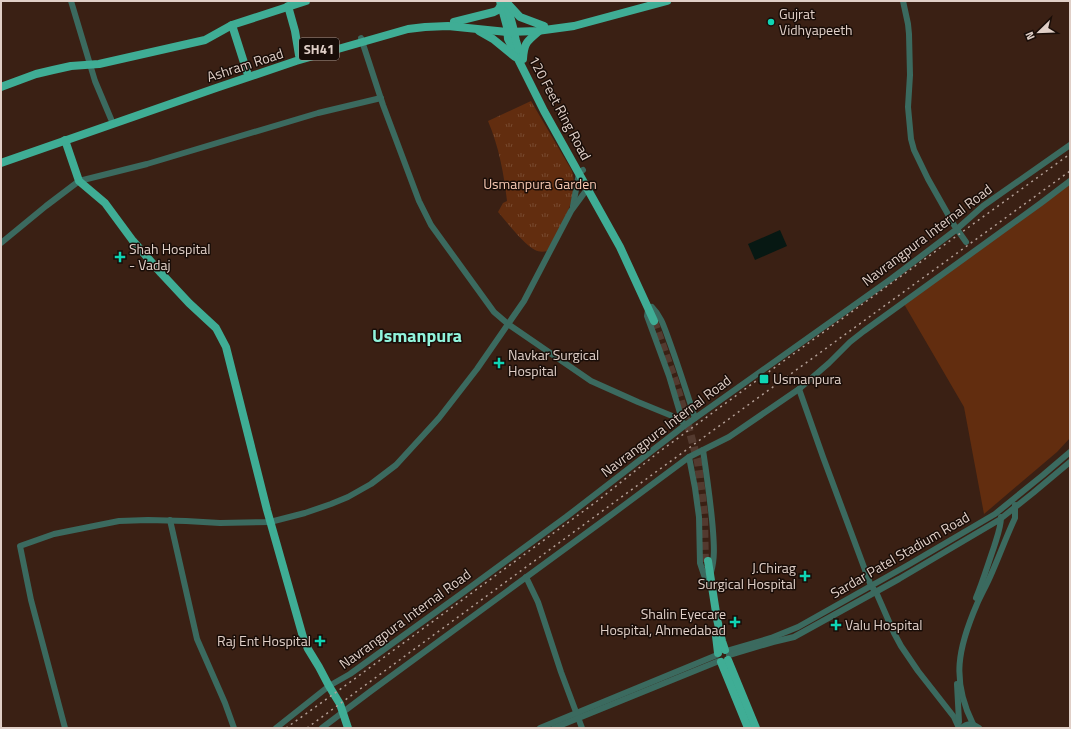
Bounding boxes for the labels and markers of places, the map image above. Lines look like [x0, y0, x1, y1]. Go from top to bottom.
place label: Gujrat Vidhyapeeth [779, 3, 853, 40]
marker: Gujrat Vidhyapeeth [766, 17, 776, 27]
place label: Shah Hospital - Vadaj [129, 238, 211, 275]
marker: Shah Hospital - Vadaj [114, 251, 126, 263]
place label: Navkar Surgical Hospital [508, 344, 599, 381]
marker: Navkar Surgical Hospital [493, 357, 505, 369]
place label: Usmanpura [773, 368, 841, 389]
marker: Usmanpura [758, 373, 770, 385]
place label: J.Chirag Surgical Hospital [698, 557, 796, 594]
marker: J.Chirag Surgical Hospital [799, 570, 811, 582]
place label: Shalin Eyecare Hospital, Ahmedabad [600, 603, 726, 640]
place label: Valu Hospital [845, 614, 922, 635]
marker: Shalin Eyecare Hospital, Ahmedabad [729, 616, 741, 628]
marker: Valu Hospital [830, 619, 842, 631]
place label: Raj Ent Hospital [217, 630, 311, 651]
marker: Raj Ent Hospital [314, 635, 326, 647]

